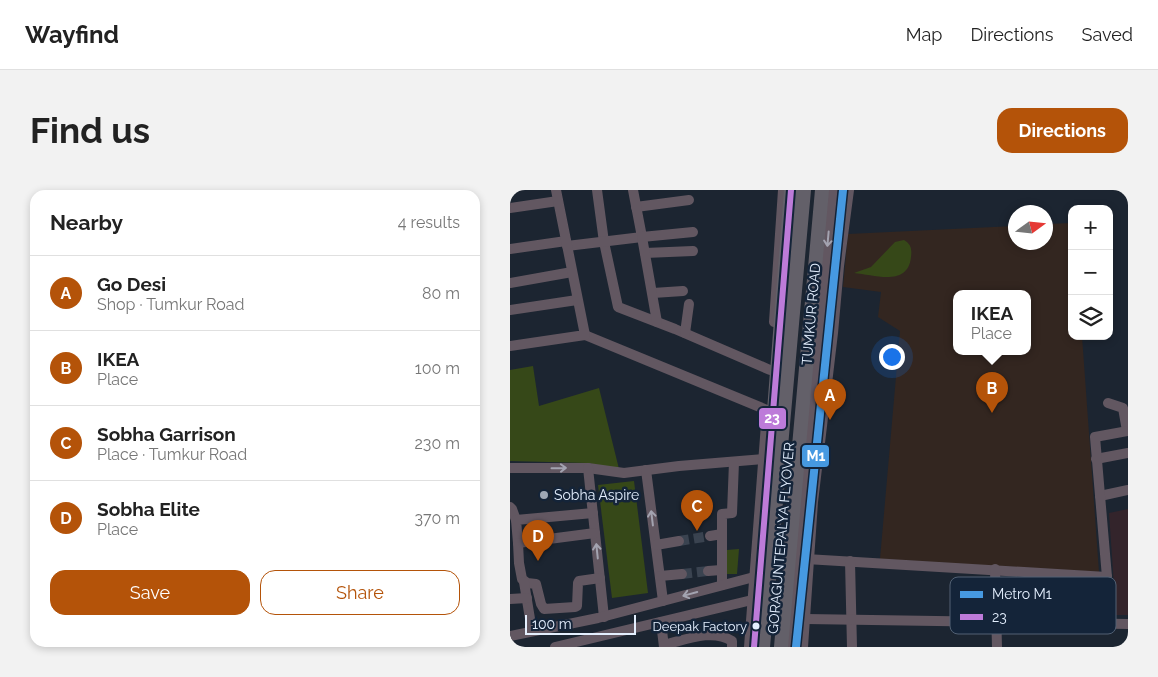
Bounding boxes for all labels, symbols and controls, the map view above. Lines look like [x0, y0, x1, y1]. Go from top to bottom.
text: Wayfind [25, 20, 119, 49]
text: Map [906, 24, 942, 45]
text: Directions [970, 24, 1054, 45]
text: Saved [1082, 24, 1133, 45]
button: Directions [997, 108, 1128, 153]
text: Find us [30, 110, 150, 151]
north arrow [1008, 205, 1053, 250]
map controls [1068, 205, 1113, 340]
button: + [1068, 205, 1113, 250]
text: Nearby [50, 210, 123, 235]
text: 4 results [398, 213, 460, 232]
one-way arrow [823, 230, 833, 246]
button: − [1068, 250, 1113, 295]
street label: TUMKUR ROAD [799, 262, 823, 366]
text: Go Desi [97, 273, 166, 295]
text: A [61, 284, 71, 303]
text: 80 m [422, 284, 460, 303]
popup [953, 290, 1031, 355]
text: Shop · Tumkur Road [97, 295, 244, 314]
button: layers [1068, 295, 1113, 340]
text: IKEA [971, 302, 1013, 324]
text: Place [971, 324, 1012, 343]
your location [879, 344, 905, 370]
text: IKEA [97, 348, 139, 370]
text: B [61, 359, 71, 378]
text: 100 m [415, 359, 460, 378]
text: Place [97, 370, 138, 389]
pin: B [976, 372, 1008, 413]
pin: A [814, 379, 846, 420]
line badge: 23 [758, 407, 787, 430]
text: 23 [764, 410, 780, 426]
text: Sobha Garrison [97, 423, 236, 445]
text: C [61, 434, 71, 453]
text: 230 m [415, 434, 460, 453]
street label: GORAGUNTEPALYA FLYOVER [765, 441, 797, 635]
line badge: M1 [801, 444, 830, 468]
text: Place · Tumkur Road [97, 445, 247, 464]
text: M1 [806, 448, 826, 464]
one-way arrow [550, 464, 566, 473]
place label: Sobha Aspire [554, 487, 639, 503]
marker: Sobha Aspire [538, 489, 550, 501]
pin: C [681, 490, 713, 531]
text: Sobha Elite [97, 498, 200, 520]
text: D [60, 509, 72, 528]
text: 370 m [414, 509, 460, 528]
one-way arrow [647, 510, 657, 526]
text: Place [97, 520, 138, 539]
pin: D [522, 520, 554, 561]
one-way arrow [592, 543, 602, 559]
button: Save [50, 570, 250, 615]
button: Share [260, 570, 460, 615]
legend [950, 577, 1116, 634]
text: Metro M1 [992, 586, 1052, 602]
one-way arrow [683, 589, 699, 599]
text: 23 [992, 609, 1007, 625]
scale bar [525, 612, 636, 635]
text: 100 m [532, 616, 572, 632]
place label: Deepak Factory [653, 619, 747, 634]
marker: Deepak Factory [751, 621, 761, 631]

